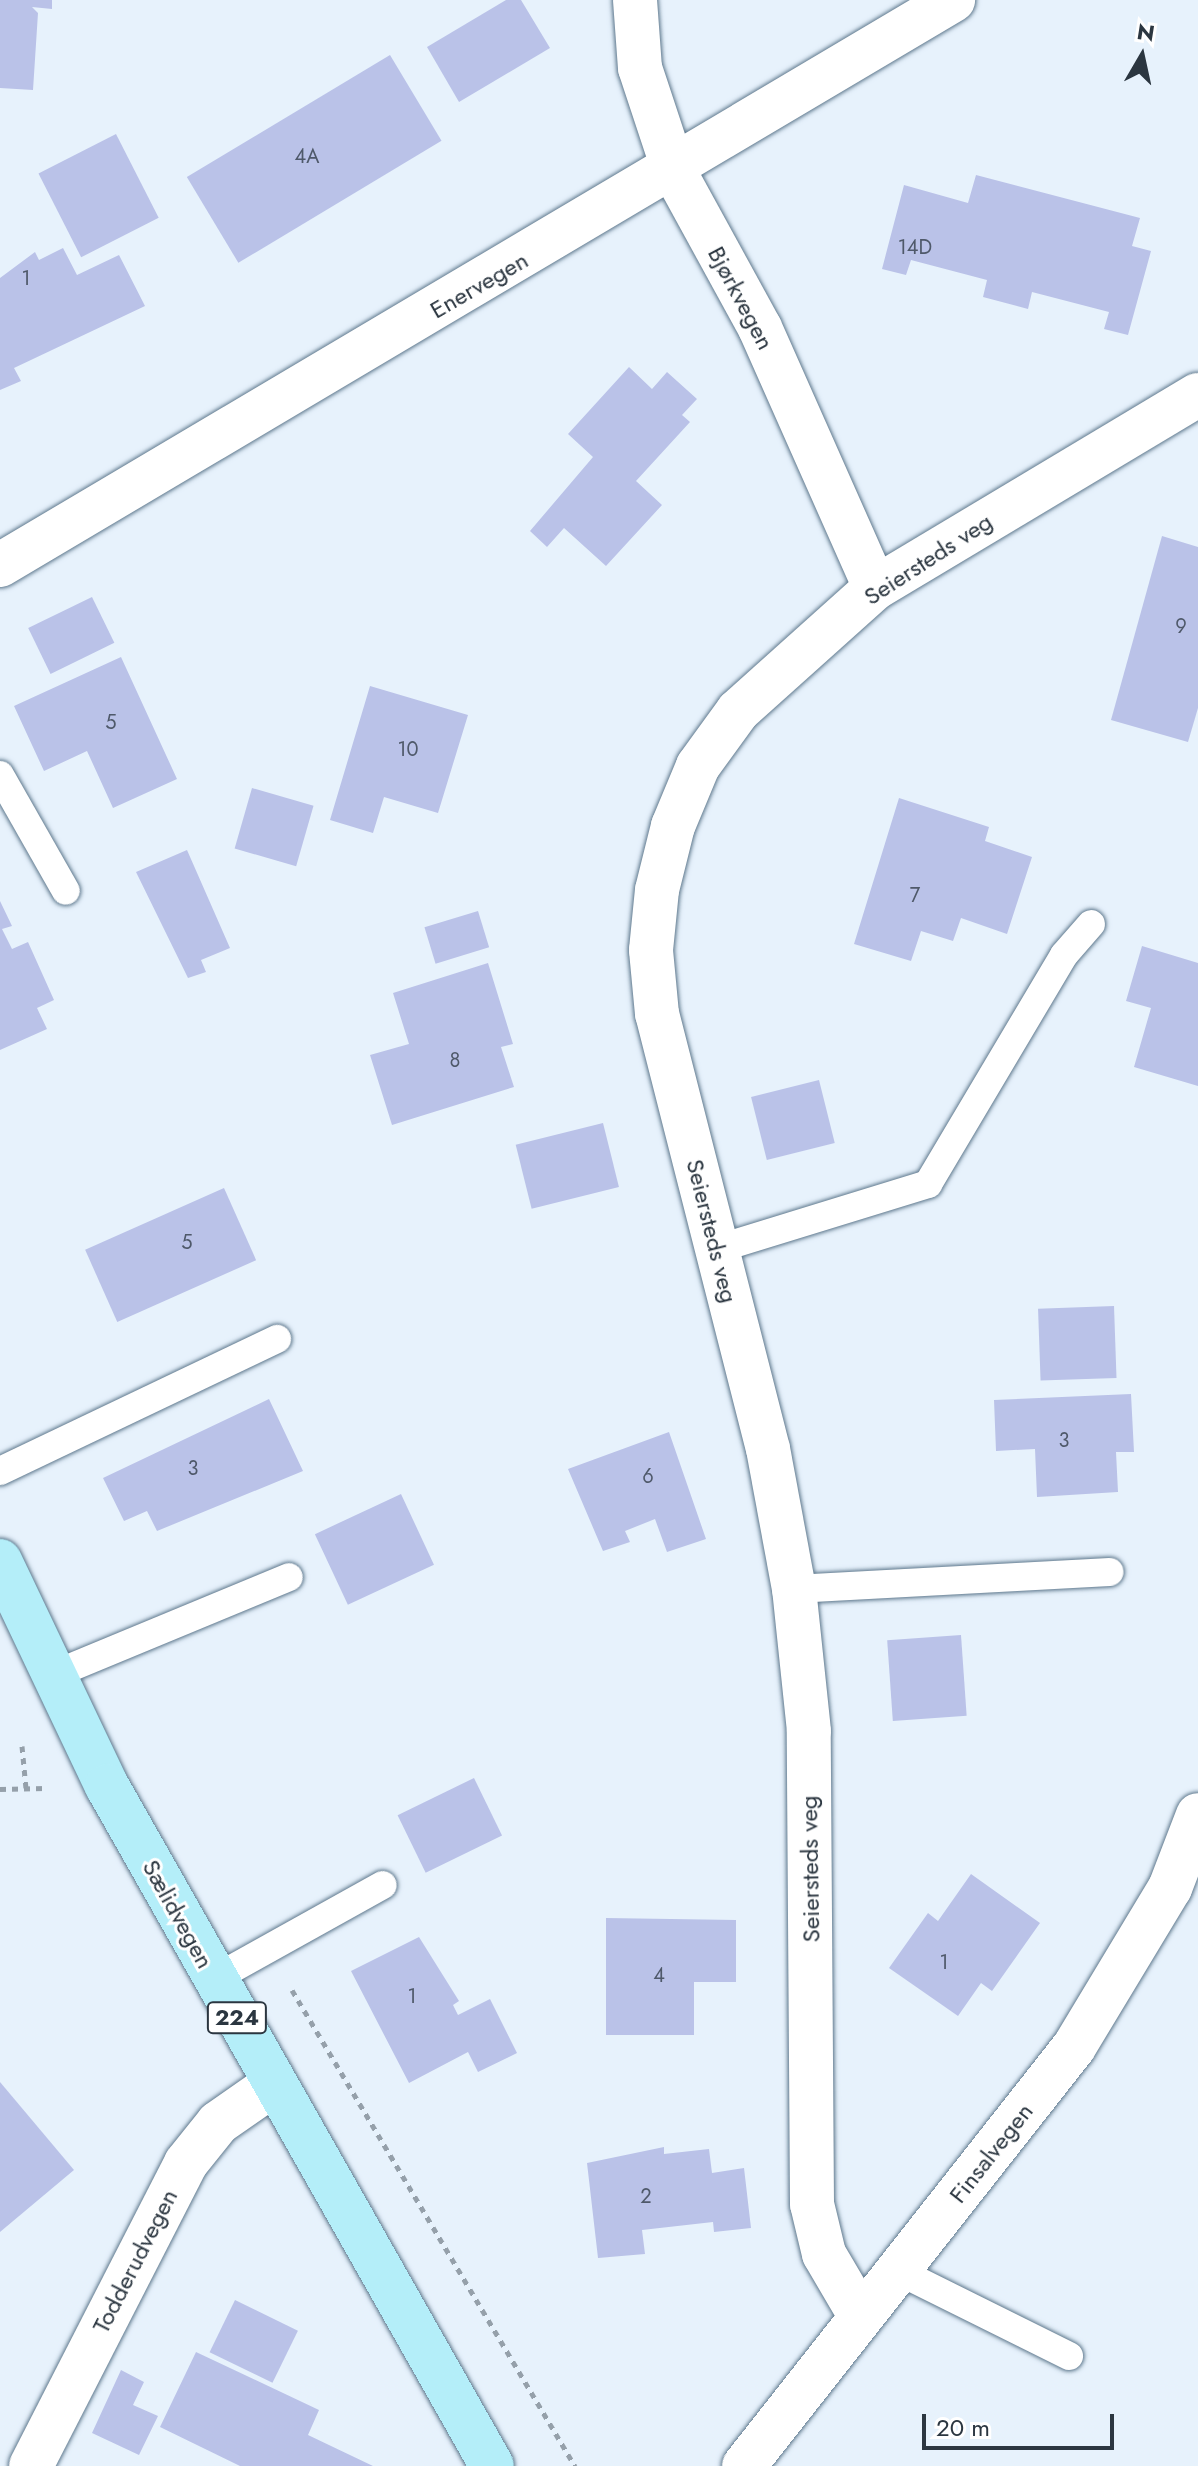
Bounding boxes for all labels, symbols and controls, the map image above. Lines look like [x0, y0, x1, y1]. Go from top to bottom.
text: N [1135, 15, 1157, 49]
north arrow [1102, 16, 1182, 96]
house number: 4A [295, 144, 319, 168]
house number: 14D [898, 235, 932, 259]
street label: Bjørkvegen [702, 241, 780, 355]
street label: Enervegen [425, 245, 533, 325]
house number: 1 [22, 266, 30, 290]
street label: Seiersteds veg [859, 507, 997, 611]
house number: 9 [1175, 614, 1187, 638]
house number: 5 [105, 710, 117, 734]
house number: 10 [398, 737, 418, 761]
house number: 7 [910, 883, 920, 907]
house number: 8 [450, 1048, 460, 1072]
street label: Seiersteds veg [680, 1156, 744, 1306]
house number: 5 [181, 1230, 193, 1254]
house number: 3 [1059, 1428, 1069, 1452]
house number: 3 [188, 1456, 198, 1480]
house number: 6 [642, 1464, 654, 1488]
street label: Seiersteds veg [794, 1795, 826, 1943]
street label: Sælidvegen [136, 1855, 220, 1973]
house number: 1 [940, 1950, 948, 1974]
house number: 4 [653, 1963, 665, 1987]
house number: 1 [408, 1984, 416, 2008]
road number: 224 [205, 2000, 269, 2036]
street label: Finsalvegen [943, 2097, 1039, 2209]
street label: Todderudvegen [86, 2184, 184, 2338]
house number: 2 [640, 2184, 652, 2208]
scale bar [926, 2398, 1118, 2448]
text: 20 m [936, 2410, 990, 2445]

